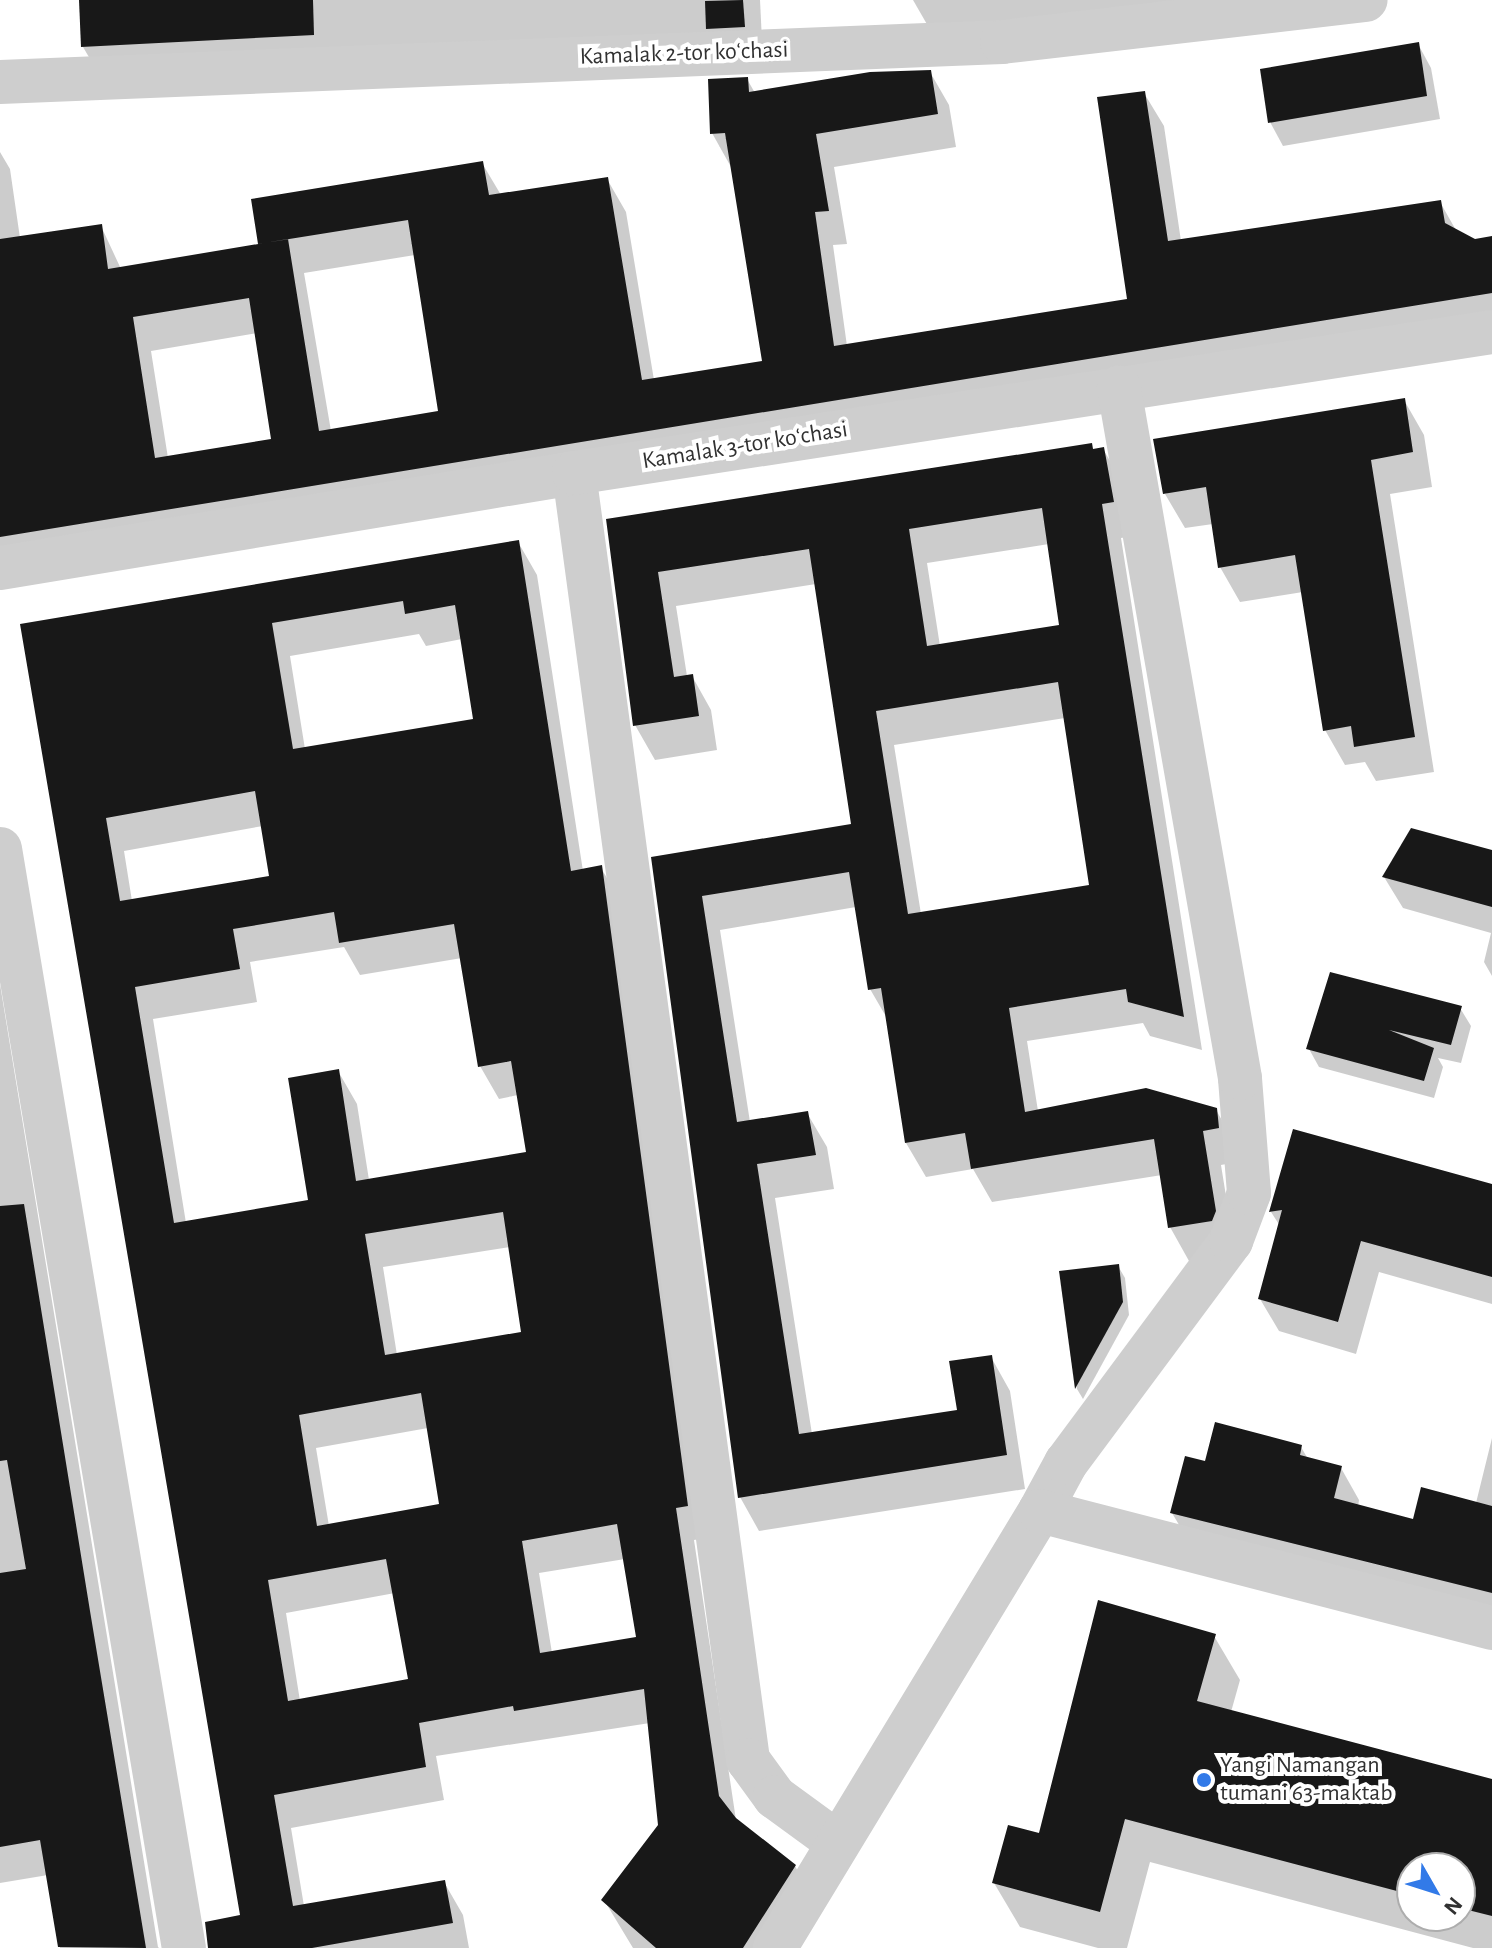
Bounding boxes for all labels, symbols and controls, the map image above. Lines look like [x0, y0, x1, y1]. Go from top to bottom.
street label: Kamalak 2-tor koʻchasi [579, 36, 789, 72]
street label: Kamalak 3-tor koʻchasi [640, 416, 850, 476]
place label: Yangi Namangan tumani 63-maktab [1220, 1752, 1393, 1808]
marker: Yangi Namangan tumani 63-maktab [1195, 1771, 1213, 1789]
north arrow [1396, 1852, 1476, 1932]
text: N [1440, 1893, 1466, 1919]

